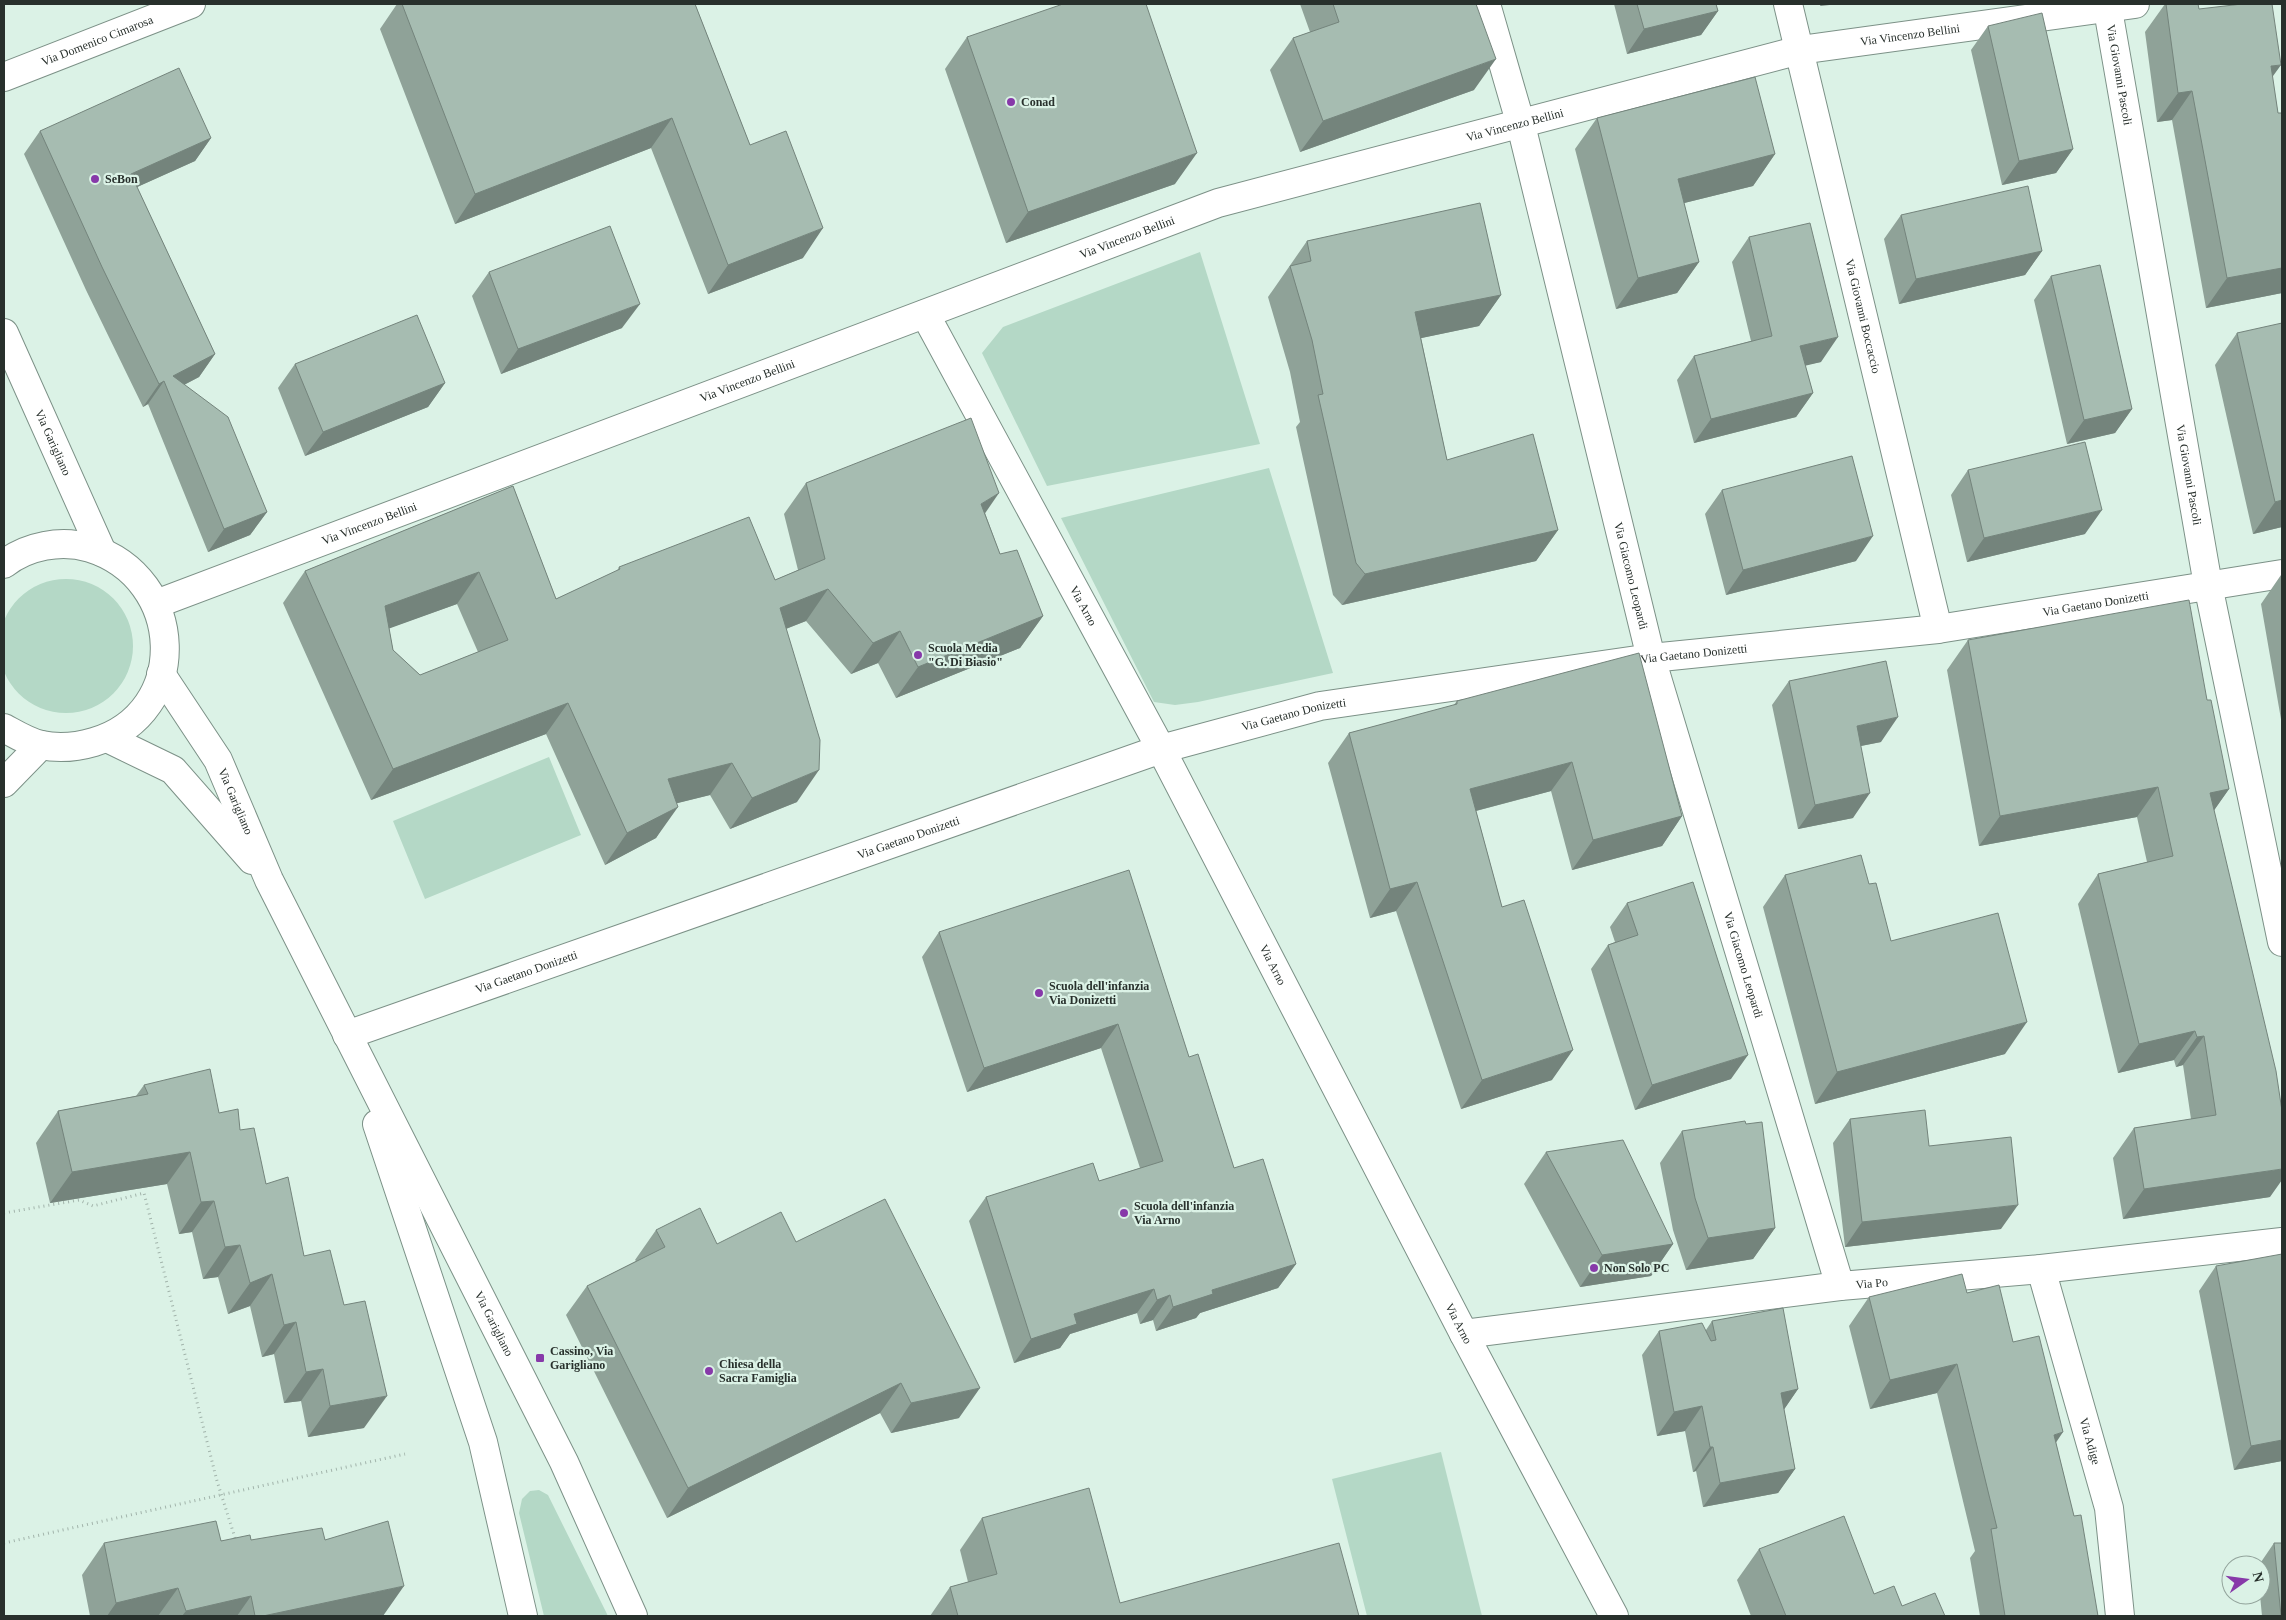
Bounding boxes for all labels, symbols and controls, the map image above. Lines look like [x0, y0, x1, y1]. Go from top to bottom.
street label: Via Domenico Cimarosa [39, 12, 156, 69]
street label: Via Vincenzo Bellini [1859, 21, 1961, 49]
street label: Via Giovanni Pascoli [2104, 23, 2135, 127]
place label: Conad [1021, 95, 1055, 109]
marker: Conad [1005, 96, 1017, 108]
street label: Via Vincenzo Bellini [1464, 105, 1566, 145]
place label: SeBon [105, 172, 138, 186]
marker: SeBon [89, 173, 101, 185]
street label: Via Vincenzo Bellini [1078, 213, 1177, 262]
street label: Via Giovanni Boccaccio [1842, 257, 1883, 375]
street label: Via Vincenzo Bellini [698, 356, 797, 405]
street label: Via Garigliano [32, 407, 74, 478]
street label: Via Giovanni Pascoli [2173, 423, 2205, 527]
street label: Via Vincenzo Bellini [320, 499, 419, 548]
street label: Via Giacomo Leopardi [1611, 521, 1651, 632]
street label: Via Arno [1067, 583, 1100, 628]
street label: Via Gaetano Donizetti [2041, 588, 2150, 619]
place label: Scuola Media "G. Di Biasio" [928, 641, 1003, 669]
street label: Via Gaetano Donizetti [1639, 641, 1749, 666]
marker: Scuola Media "G. Di Biasio" [912, 649, 924, 661]
street label: Via Gaetano Donizetti [1240, 695, 1348, 734]
street label: Via Garigliano [215, 766, 256, 837]
street label: Via Gaetano Donizetti [855, 813, 962, 862]
street label: Via Giacomo Leopardi [1721, 910, 1766, 1020]
street label: Via Arno [1257, 942, 1289, 987]
street label: Via Gaetano Donizetti [473, 947, 580, 996]
place label: Scuola dell'infanzia Via Donizetti [1049, 979, 1149, 1007]
marker: Scuola dell'infanzia Via Donizetti [1033, 987, 1045, 999]
place label: Scuola dell'infanzia Via Arno [1134, 1199, 1234, 1227]
marker: Scuola dell'infanzia Via Arno [1118, 1207, 1130, 1219]
place label: Non Solo PC [1604, 1261, 1669, 1275]
marker: Non Solo PC [1588, 1262, 1600, 1274]
street label: Via Po [1855, 1275, 1889, 1292]
street label: Via Garigliano [472, 1289, 516, 1359]
street label: Via Arno [1442, 1301, 1475, 1346]
place label: Cassino, Via Garigliano [550, 1344, 613, 1372]
marker: Cassino, Via Garigliano [534, 1352, 546, 1364]
place label: Chiesa della Sacra Famiglia [719, 1357, 797, 1385]
marker: Chiesa della Sacra Famiglia [703, 1365, 715, 1377]
street label: Via Adige [2077, 1416, 2103, 1466]
north arrow [2221, 1555, 2271, 1605]
text: N [2250, 1570, 2267, 1584]

